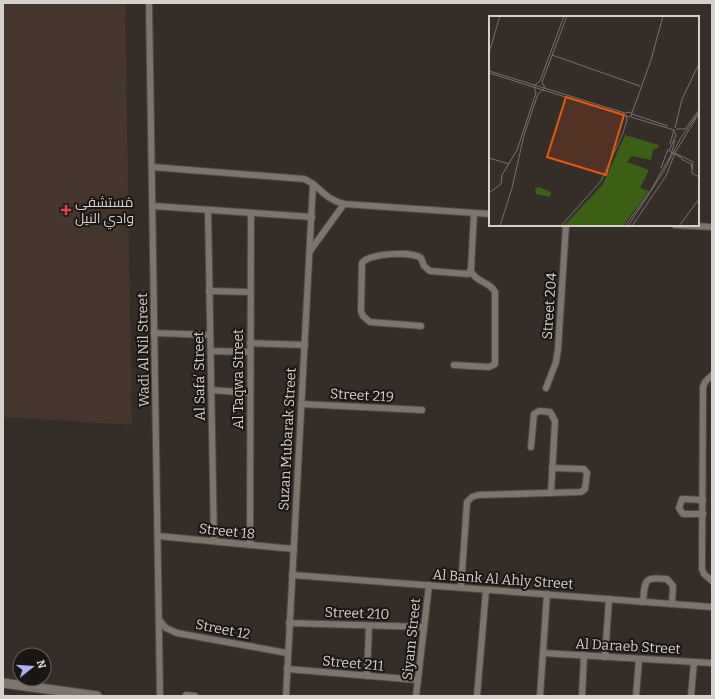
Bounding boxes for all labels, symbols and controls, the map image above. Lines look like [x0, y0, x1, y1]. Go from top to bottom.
inset map [489, 16, 699, 226]
place label: مُستشفى وادي النيل [75, 194, 134, 230]
marker: مُستشفى وادي النيل [60, 204, 72, 216]
street label: Street 204 [539, 272, 560, 340]
street label: Wadi Al Nil Street [134, 293, 153, 407]
street label: Al Taqwa Street [230, 329, 247, 429]
street label: Al Safa' Street [190, 331, 209, 421]
street label: Suzan Mubarak Street [275, 367, 300, 511]
street label: Street 219 [330, 385, 394, 406]
street label: Street 18 [198, 520, 256, 543]
street label: Al Bank Al Ahly Street [432, 566, 574, 593]
street label: Siyam Street [399, 597, 424, 681]
street label: Street 210 [324, 604, 390, 623]
street label: Street 12 [194, 616, 252, 643]
street label: Al Daraeb Street [575, 635, 681, 658]
north arrow [12, 647, 52, 687]
street label: Street 211 [322, 652, 385, 675]
text: N [34, 658, 49, 671]

